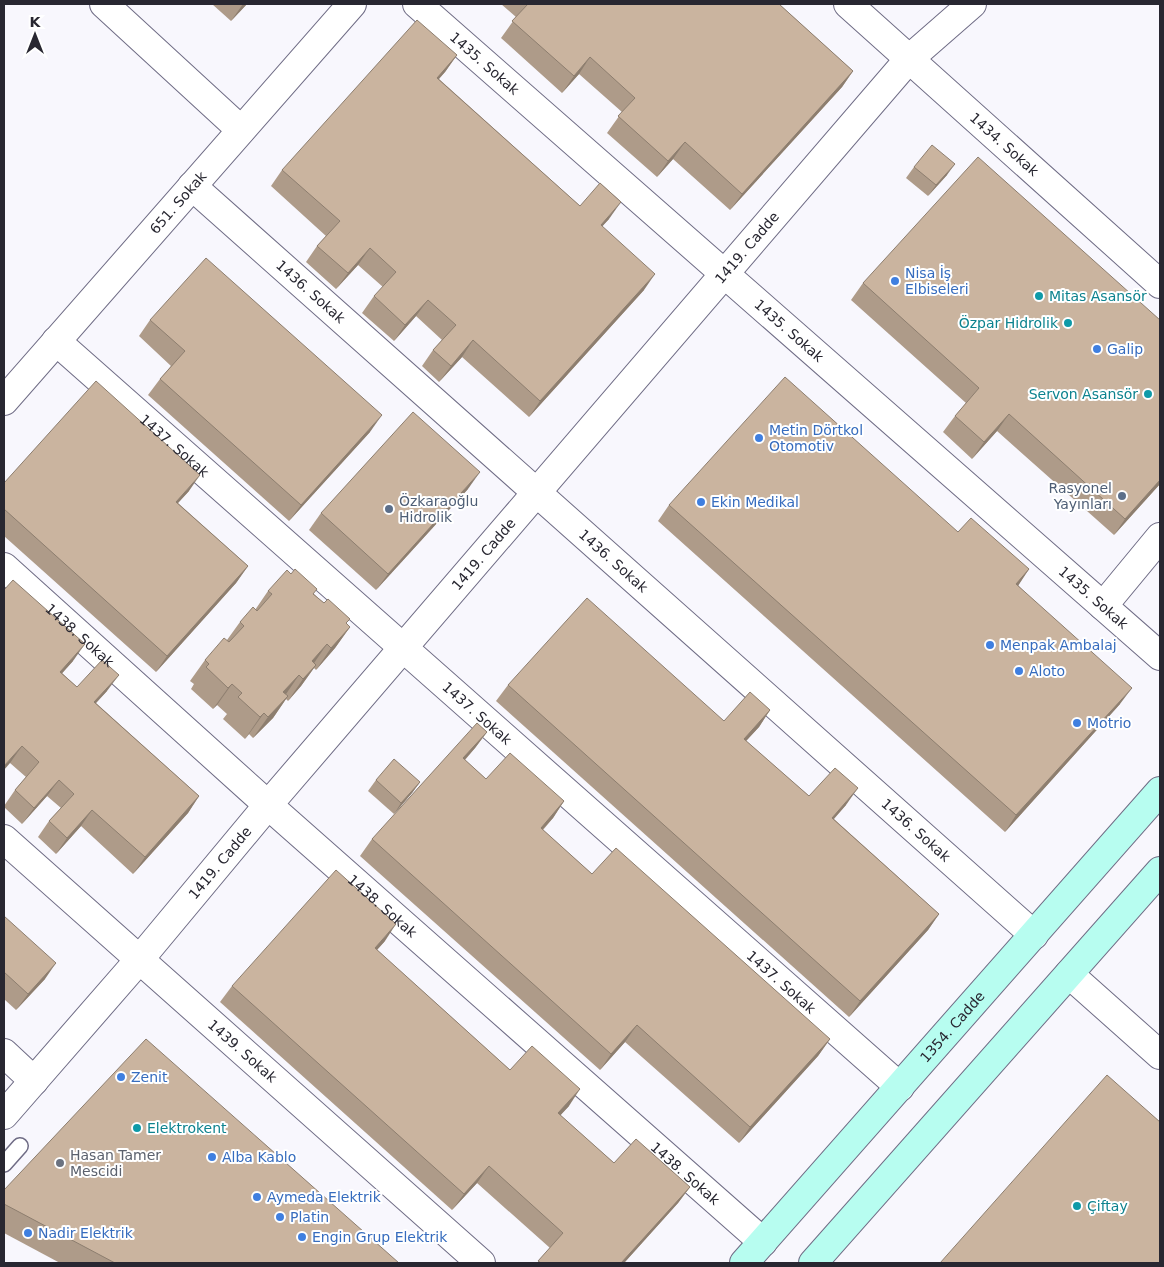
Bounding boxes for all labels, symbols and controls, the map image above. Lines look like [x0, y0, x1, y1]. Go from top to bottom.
north arrow [10, 10, 60, 60]
text: K [30, 14, 42, 30]
street label: 1435. Sokak [447, 29, 523, 99]
street label: 1434. Sokak [967, 109, 1043, 180]
street label: 651. Sokak [146, 167, 210, 237]
street label: 1419. Cadde [712, 209, 782, 287]
street label: 1436. Sokak [273, 257, 349, 327]
place label: Nisa İş Elbiseleri [905, 264, 969, 297]
marker: Nisa İş Elbiseleri [889, 275, 901, 287]
place label: Mitas Asansör [1049, 288, 1147, 304]
marker: Mitas Asansör [1033, 290, 1045, 302]
street label: 1435. Sokak [751, 296, 828, 366]
place label: Özpar Hidrolik [959, 314, 1059, 331]
marker: Özpar Hidrolik [1062, 317, 1074, 329]
place label: Galip [1107, 341, 1143, 357]
marker: Galip [1091, 343, 1103, 355]
place label: Servon Asansör [1029, 386, 1138, 402]
marker: Servon Asansör [1142, 388, 1154, 400]
street label: 1437. Sokak [137, 411, 213, 481]
place label: Metin Dörtkol Otomotiv [769, 422, 863, 454]
marker: Metin Dörtkol Otomotiv [753, 432, 765, 444]
place label: Rasyonel Yayınları [1048, 480, 1112, 512]
marker: Rasyonel Yayınları [1116, 490, 1128, 502]
place label: Özkaraoğlu Hidrolik [399, 492, 478, 525]
place label: Ekin Medikal [711, 494, 799, 510]
marker: Ekin Medikal [695, 496, 707, 508]
marker: Özkaraoğlu Hidrolik [383, 503, 395, 515]
street label: 1419. Cadde [448, 515, 519, 593]
street label: 1436. Sokak [576, 526, 652, 596]
street label: 1435. Sokak [1056, 563, 1132, 633]
street label: 1438. Sokak [42, 600, 118, 671]
place label: Menpak Ambalaj [1000, 637, 1117, 653]
marker: Menpak Ambalaj [984, 639, 996, 651]
place label: Aloto [1029, 663, 1065, 679]
marker: Aloto [1013, 665, 1025, 677]
street label: 1437. Sokak [439, 679, 516, 748]
place label: Motrio [1087, 715, 1131, 731]
marker: Motrio [1071, 717, 1083, 729]
street label: 1436. Sokak [878, 795, 954, 865]
street label: 1419. Cadde [185, 823, 255, 902]
street label: 1438. Sokak [345, 871, 421, 941]
street label: 1437. Sokak [744, 947, 820, 1017]
street label: 1354. Cadde [917, 988, 988, 1065]
street label: 1439. Sokak [205, 1016, 281, 1086]
place label: Zenit [131, 1069, 168, 1085]
marker: Zenit [115, 1071, 127, 1083]
place label: Elektrokent [147, 1120, 227, 1136]
marker: Elektrokent [131, 1122, 143, 1134]
street label: 1438. Sokak [647, 1139, 724, 1209]
place label: Hasan Tamer Mescidi [70, 1147, 161, 1179]
place label: Alba Kablo [222, 1149, 296, 1165]
marker: Alba Kablo [206, 1151, 218, 1163]
marker: Hasan Tamer Mescidi [54, 1157, 66, 1169]
place label: Aymeda Elektrik [267, 1189, 382, 1205]
marker: Aymeda Elektrik [251, 1191, 263, 1203]
place label: Çiftay [1087, 1198, 1128, 1214]
marker: Çiftay [1071, 1200, 1083, 1212]
place label: Platin [290, 1209, 329, 1225]
marker: Platin [274, 1211, 286, 1223]
place label: Nadir Elektrik [38, 1225, 134, 1241]
marker: Nadir Elektrik [22, 1227, 34, 1239]
place label: Engin Grup Elektrik [312, 1229, 448, 1245]
marker: Engin Grup Elektrik [296, 1231, 308, 1243]

